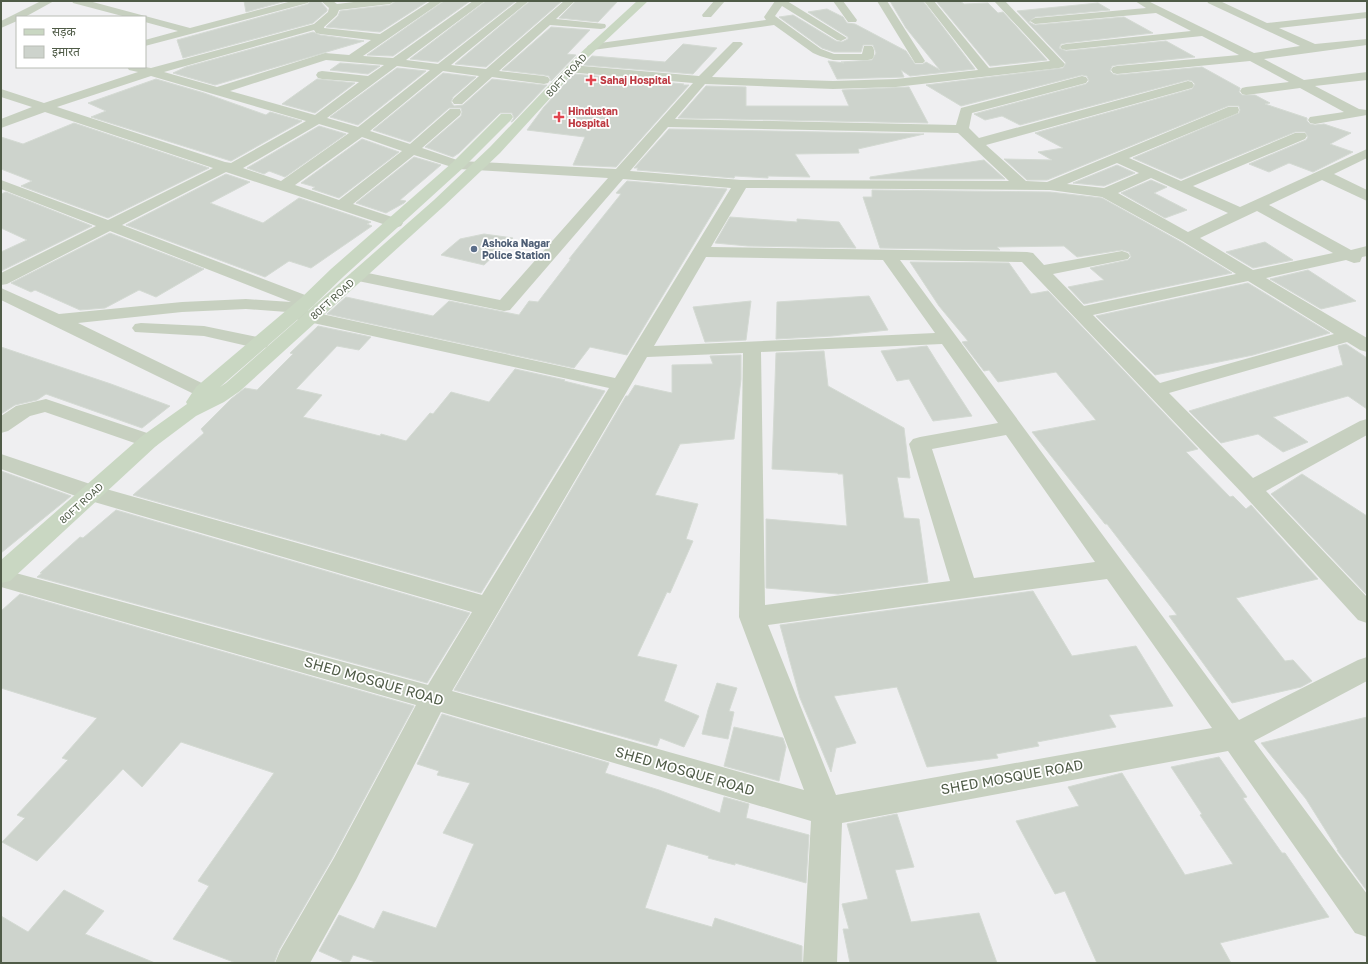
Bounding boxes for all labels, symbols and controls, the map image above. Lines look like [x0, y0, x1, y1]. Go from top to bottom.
legend [16, 16, 146, 68]
text: सड़क [52, 24, 77, 39]
text: इमारत [52, 44, 81, 59]
street label: 80FT ROAD [543, 51, 589, 99]
marker: Sahaj Hospital [585, 74, 597, 86]
place label: Sahaj Hospital [600, 74, 671, 86]
place label: Hindustan Hospital [568, 105, 618, 129]
marker: Hindustan Hospital [553, 111, 565, 123]
place label: Ashoka Nagar Police Station [482, 237, 550, 261]
marker: Ashoka Nagar Police Station [469, 244, 479, 254]
street label: 80FT ROAD [308, 276, 356, 322]
street label: 80FT ROAD [57, 480, 105, 526]
street label: SHED MOSQUE ROAD [302, 652, 446, 709]
street label: SHED MOSQUE ROAD [613, 742, 757, 799]
street label: SHED MOSQUE ROAD [939, 756, 1084, 797]

